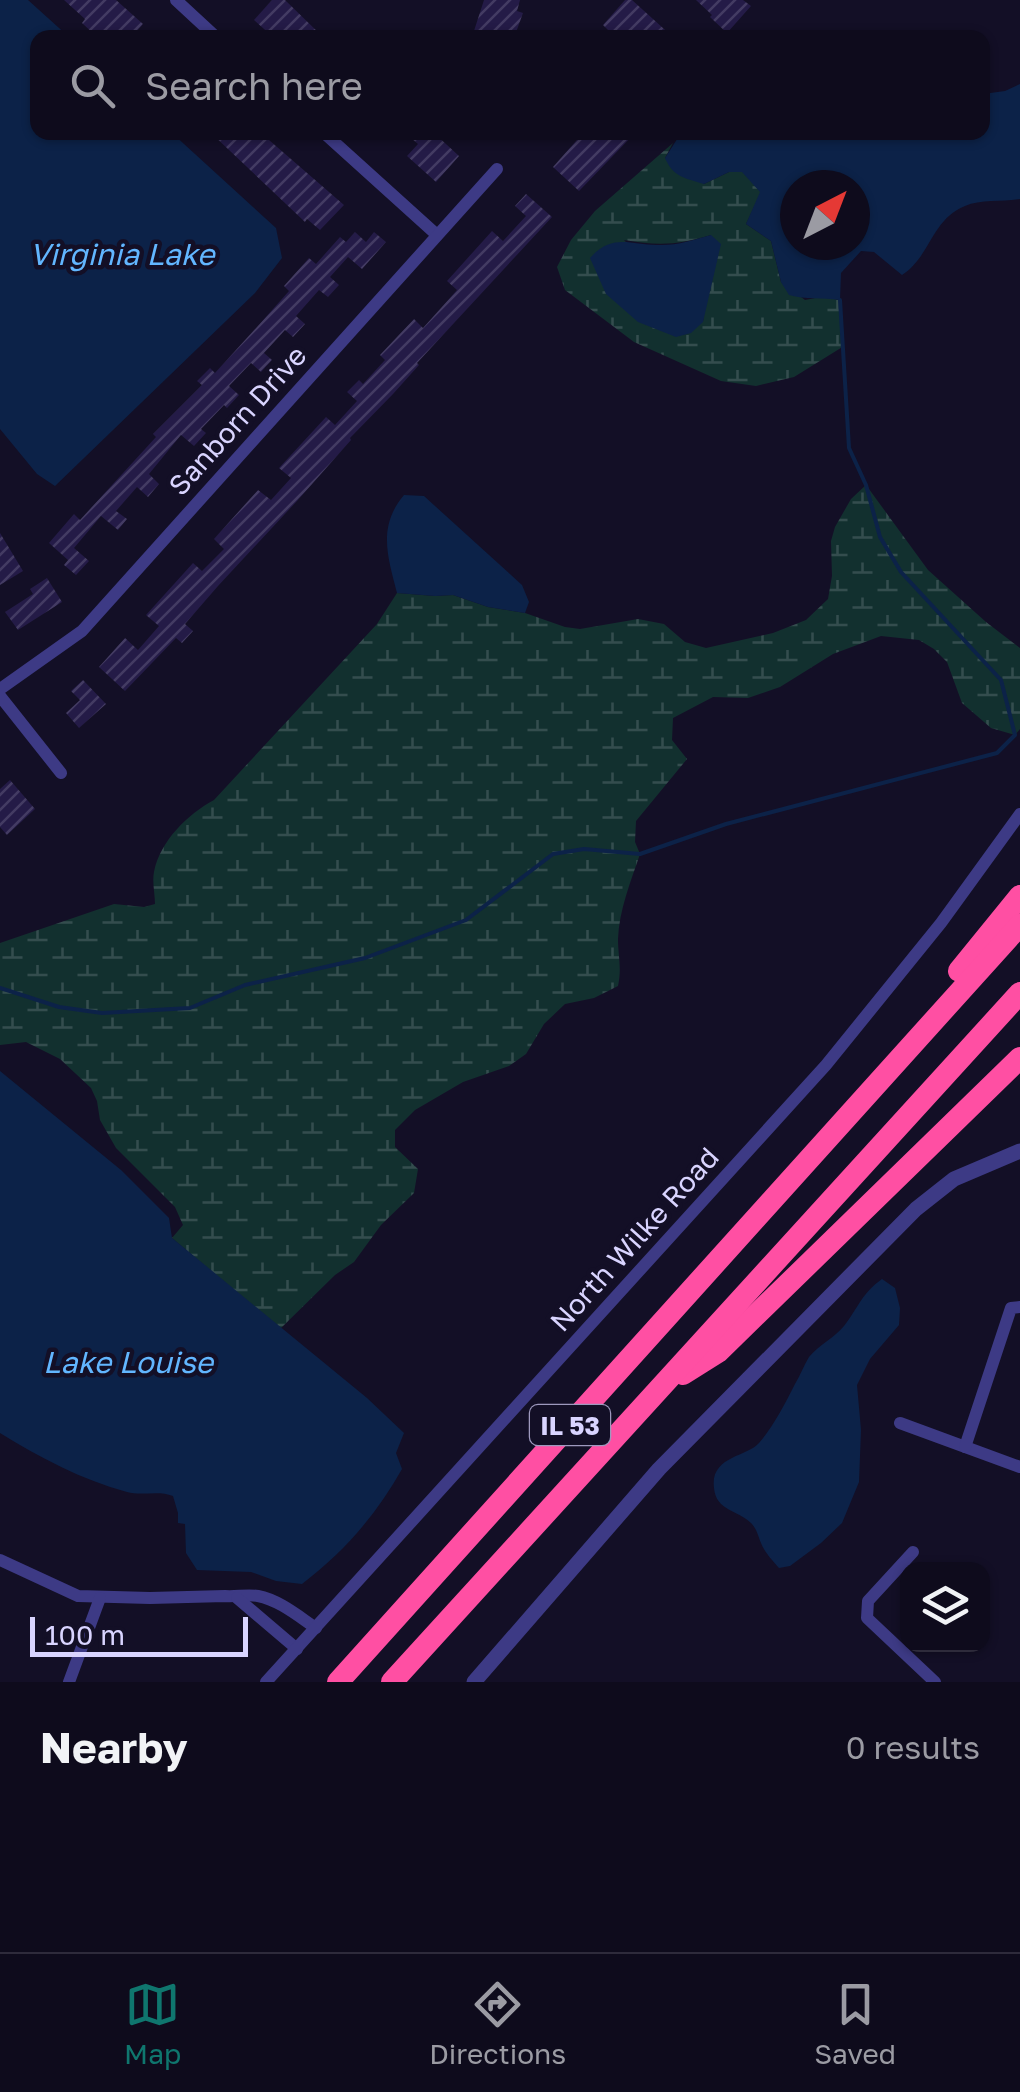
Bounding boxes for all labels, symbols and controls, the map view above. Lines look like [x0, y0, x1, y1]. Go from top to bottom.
search box [30, 30, 990, 140]
icon: search [65, 58, 120, 113]
text: Search here [145, 63, 363, 108]
north arrow [780, 170, 870, 260]
water label: Virginia Lake [29, 236, 217, 272]
street label: Sanborn Drive [161, 339, 313, 501]
street label: North Wilke Road [543, 1140, 725, 1338]
water label: Lake Louise [43, 1344, 216, 1380]
road number: IL 53 [530, 1405, 610, 1445]
map controls [900, 1562, 990, 1652]
button: layers [900, 1562, 990, 1652]
scale bar [30, 1612, 248, 1656]
text: 100 m [45, 1618, 125, 1651]
text: Nearby [40, 1722, 188, 1772]
text: 0 results [846, 1728, 980, 1766]
tab: Map [124, 1977, 181, 2070]
tab: Directions [429, 1977, 566, 2070]
tab: Saved [814, 1977, 896, 2070]

